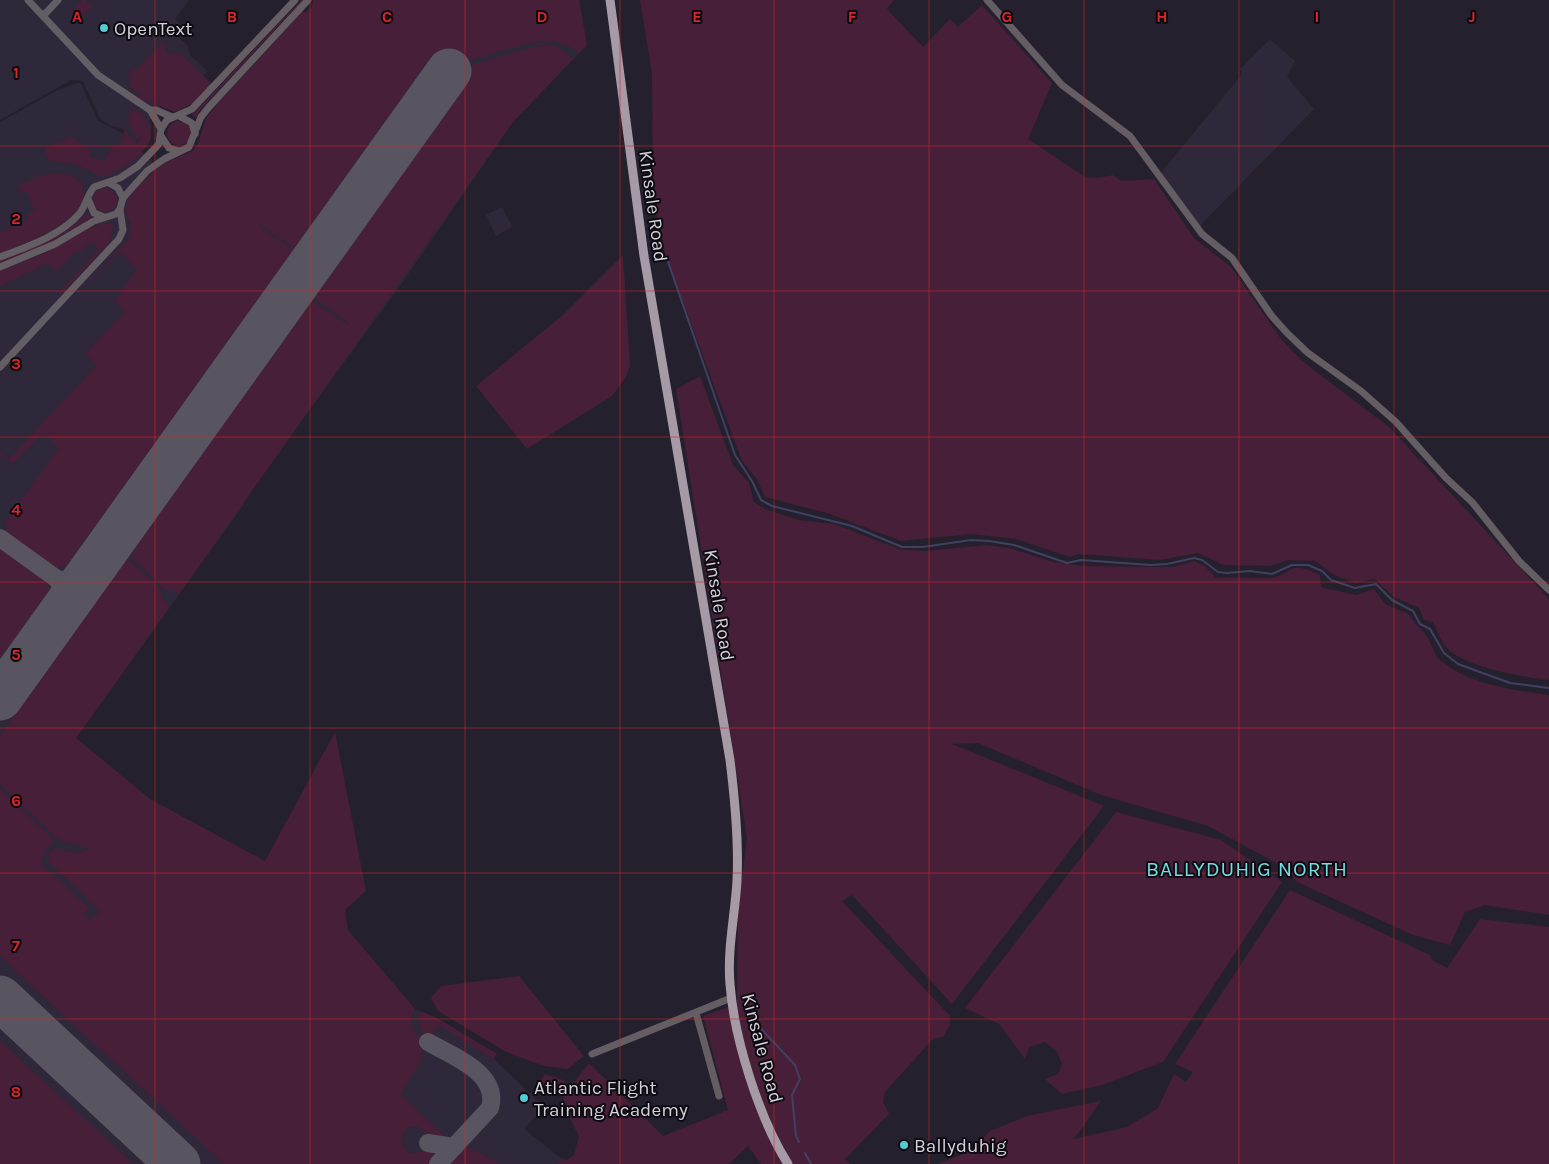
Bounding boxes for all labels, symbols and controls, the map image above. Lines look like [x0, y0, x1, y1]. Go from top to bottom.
text: A [72, 7, 82, 26]
text: B [227, 7, 237, 26]
text: C [382, 7, 392, 26]
text: D [537, 7, 548, 26]
text: E [692, 7, 702, 26]
text: F [848, 7, 857, 26]
text: G [1002, 7, 1012, 26]
text: H [1156, 7, 1168, 26]
text: I [1315, 7, 1319, 26]
text: J [1468, 7, 1476, 26]
place label: OpenText [114, 18, 192, 40]
marker: OpenText [98, 22, 110, 34]
text: 1 [13, 63, 19, 82]
street label: Kinsale Road [634, 149, 672, 263]
text: 2 [11, 209, 21, 228]
text: 3 [11, 354, 21, 373]
text: 4 [11, 500, 21, 519]
street label: Kinsale Road [699, 548, 739, 662]
text: 5 [11, 645, 21, 664]
text: 6 [11, 791, 21, 810]
district label: BALLYDUHIG NORTH [1146, 857, 1348, 881]
text: 7 [12, 936, 20, 955]
street label: Kinsale Road [737, 991, 787, 1105]
place label: Atlantic Flight Training Academy [534, 1077, 688, 1121]
text: 8 [11, 1082, 21, 1101]
marker: Atlantic Flight Training Academy [518, 1092, 530, 1104]
place label: Ballyduhig [914, 1135, 1007, 1157]
marker: Ballyduhig [898, 1139, 910, 1151]

